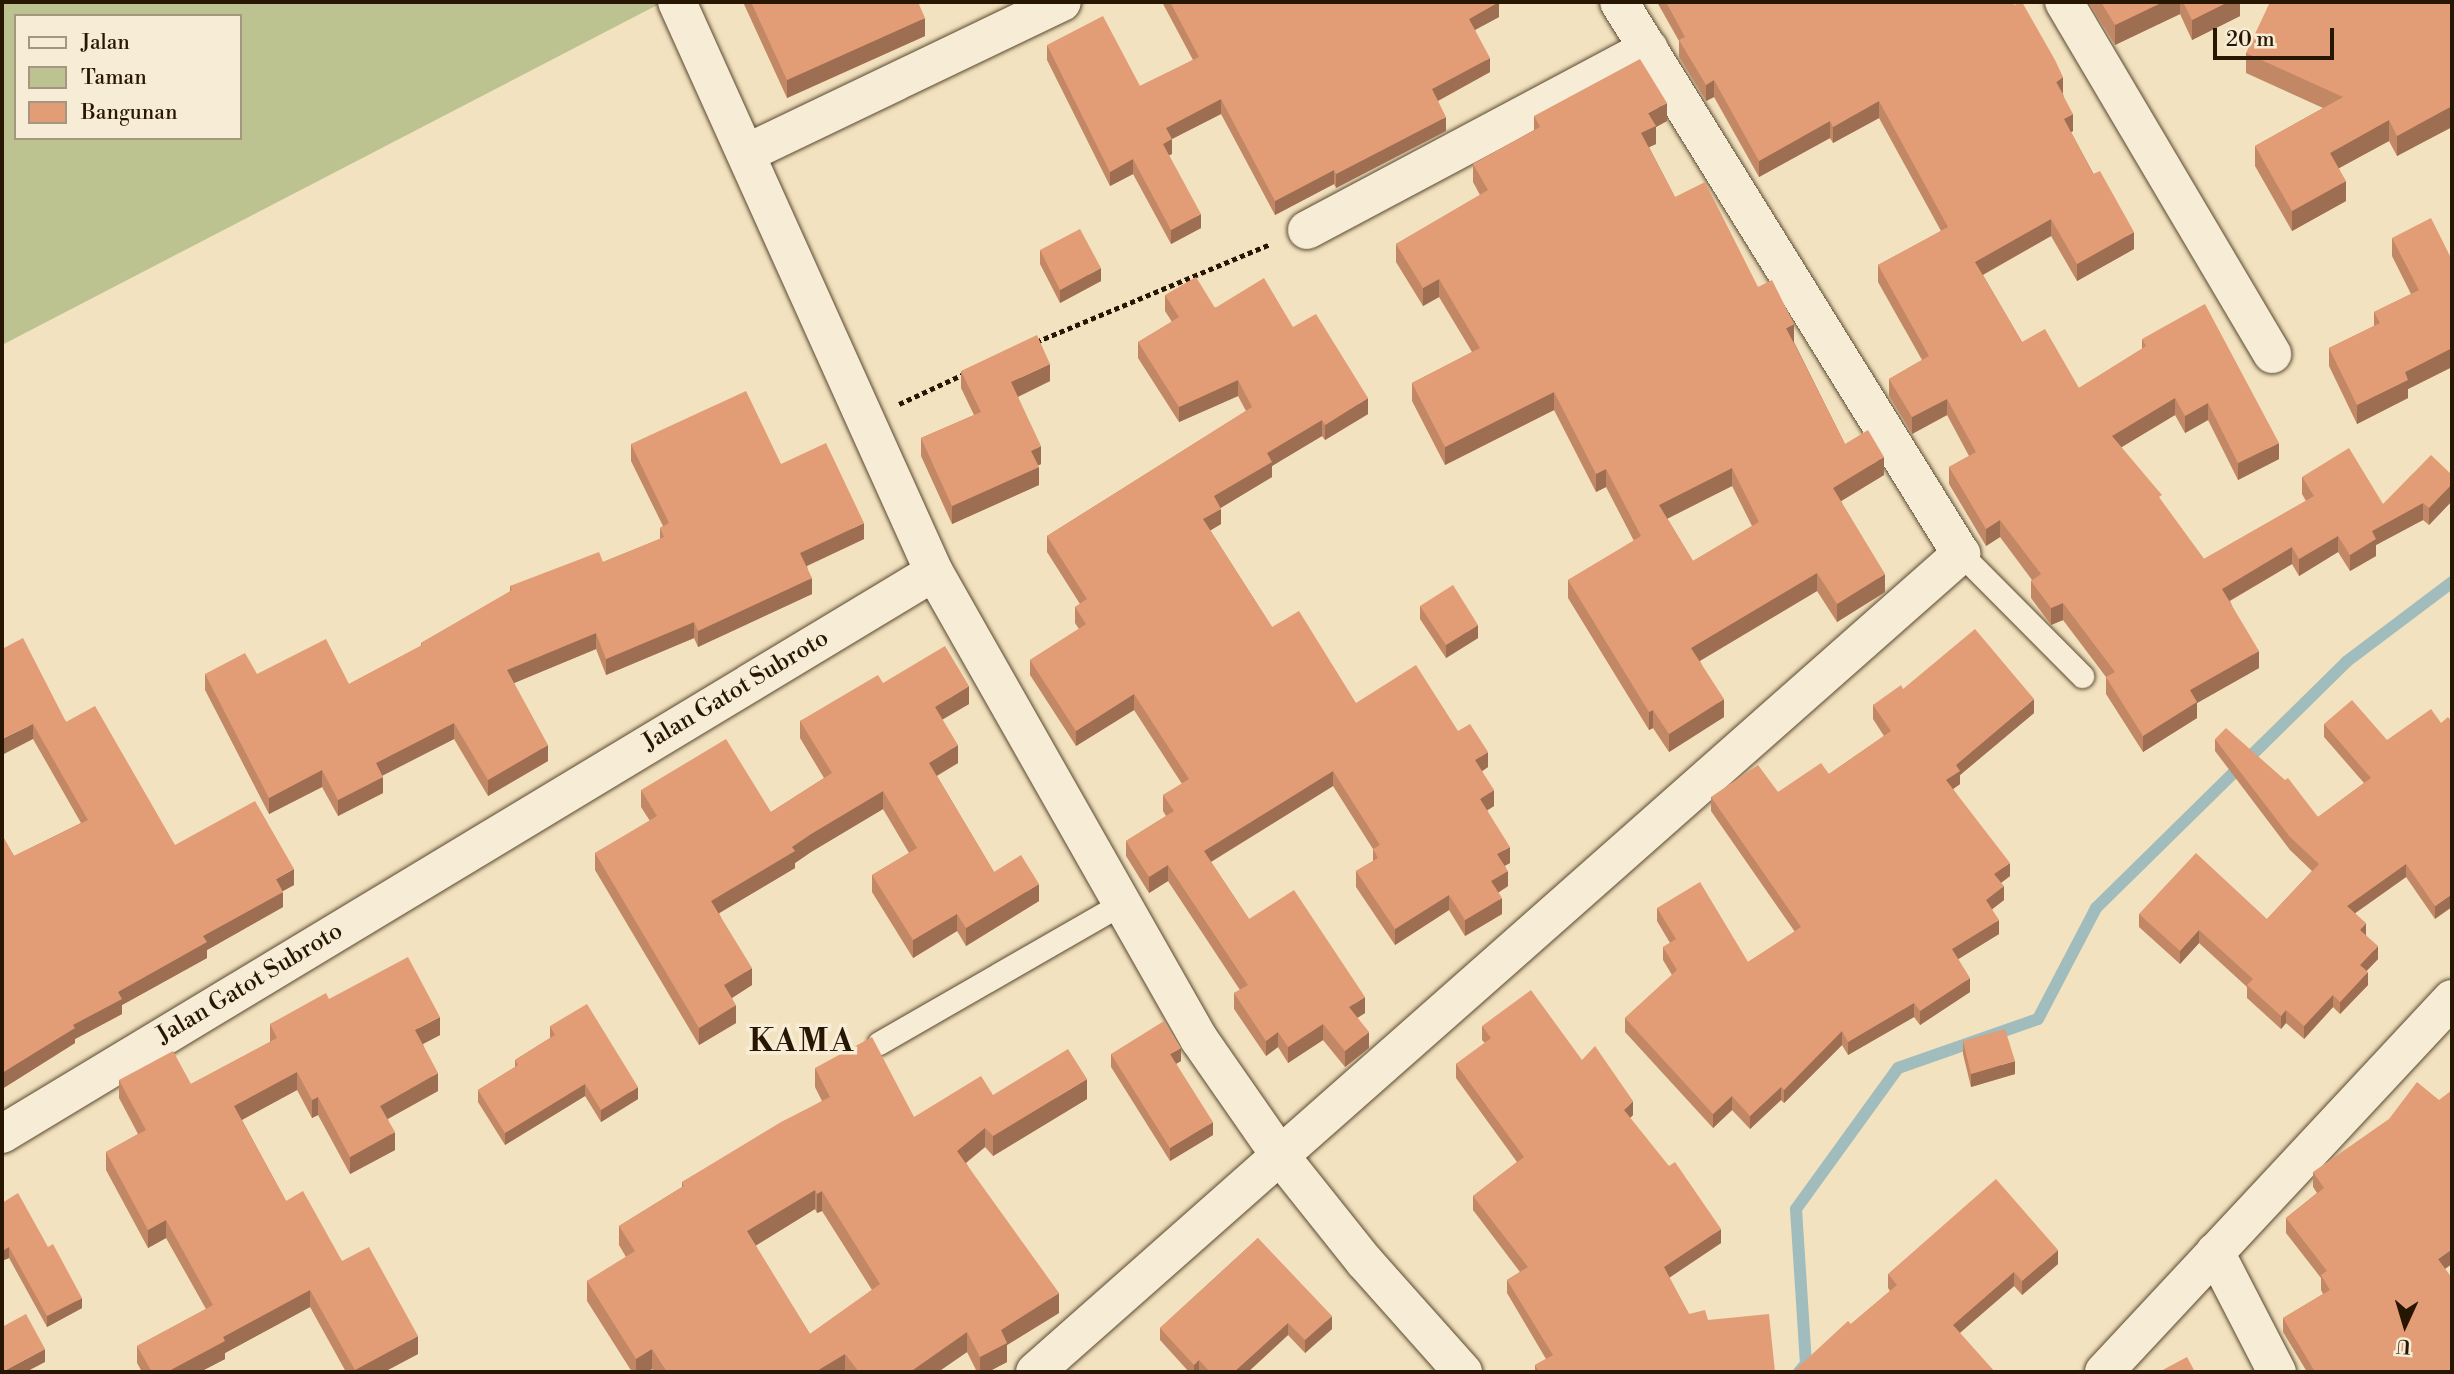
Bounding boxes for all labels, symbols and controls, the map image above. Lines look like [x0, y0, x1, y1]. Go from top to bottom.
legend [14, 14, 242, 140]
scale bar [2216, 14, 2337, 58]
text: 20 m [2226, 27, 2275, 53]
text: Jalan [81, 30, 130, 56]
text: Taman [81, 65, 147, 91]
text: Bangunan [81, 100, 177, 126]
street label: Jalan Gatot Subroto [638, 624, 834, 758]
street label: Jalan Gatot Subroto [152, 917, 348, 1051]
district label: KAMA [749, 1022, 855, 1060]
north arrow [2370, 1290, 2440, 1360]
text: U [2395, 1333, 2412, 1358]

